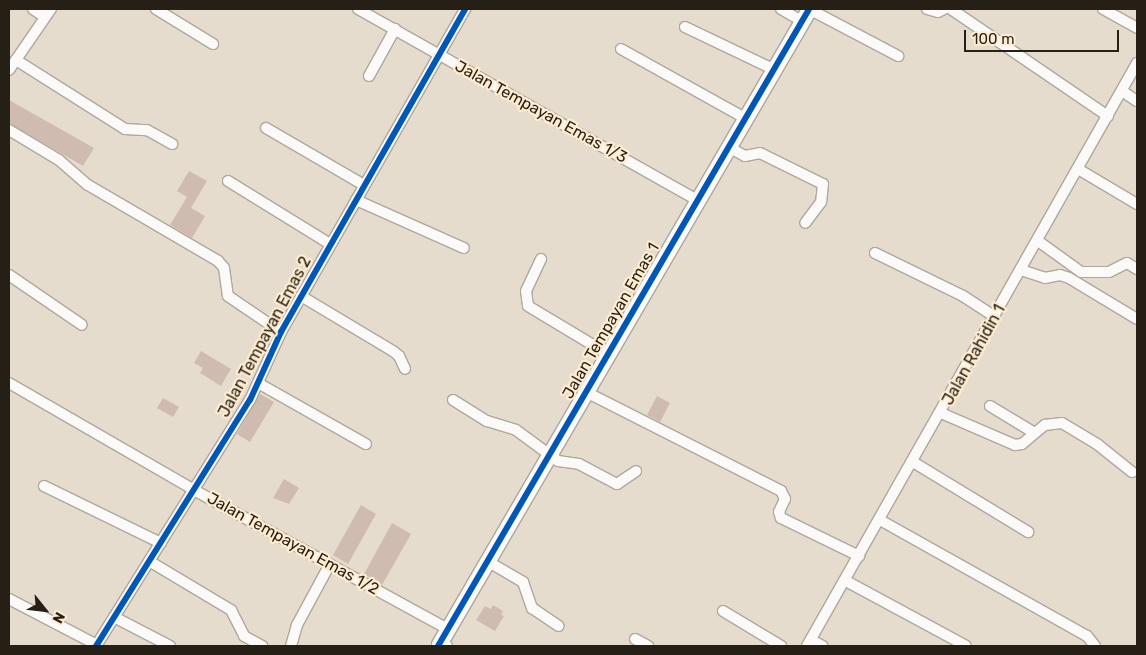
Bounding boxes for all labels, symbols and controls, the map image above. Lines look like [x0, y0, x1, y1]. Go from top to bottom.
scale bar [966, 20, 1121, 52]
text: 100 m [972, 30, 1014, 48]
street label: Jalan Tempayan Emas 1/3 [451, 56, 631, 168]
street label: Jalan Tempayan Emas 1 [558, 240, 664, 402]
street label: Jalan Tempayan Emas 2 [214, 253, 316, 421]
street label: Jalan Rahidin 1 [938, 301, 1010, 409]
street label: Jalan Tempayan Emas 1/2 [204, 489, 382, 599]
north arrow [20, 585, 70, 635]
text: N [49, 609, 68, 626]

